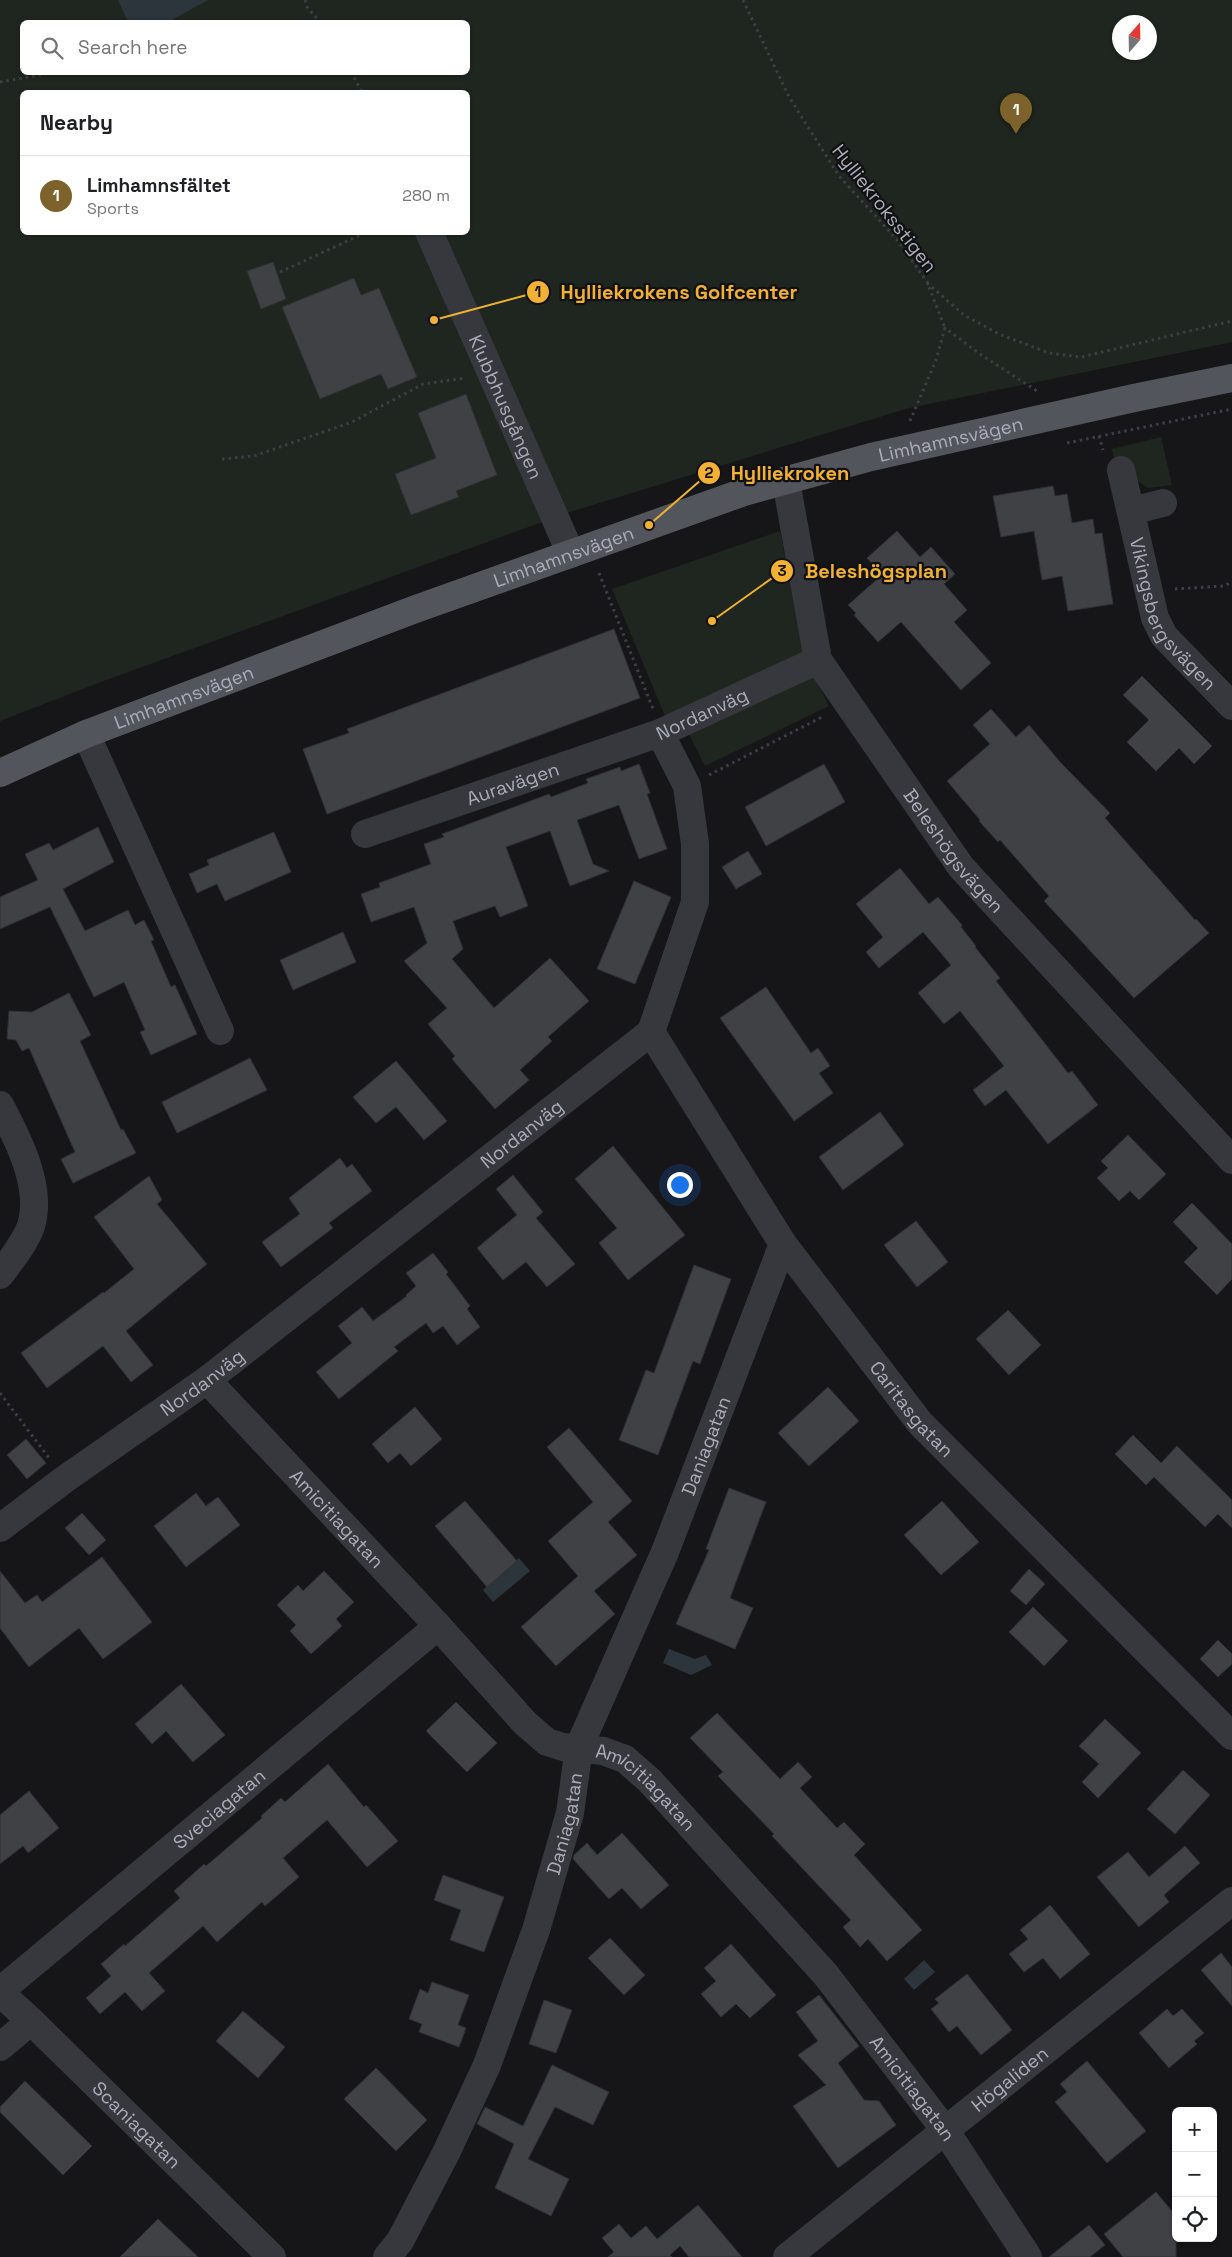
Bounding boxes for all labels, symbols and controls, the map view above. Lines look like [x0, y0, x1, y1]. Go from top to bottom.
north arrow [1112, 15, 1157, 60]
search box [20, 20, 470, 75]
icon: search [38, 34, 66, 62]
text: Search here [78, 35, 188, 60]
pin: 1 [1000, 93, 1032, 134]
text: Nearby [40, 109, 113, 136]
street label: Hylliekroksstigen [827, 139, 943, 278]
text: Limhamnsfältet [87, 173, 231, 198]
text: 1 [52, 185, 60, 206]
text: 280 m [402, 185, 450, 206]
text: Sports [87, 198, 139, 219]
callout: Hylliekrokens Golfcenter [526, 274, 808, 309]
text: Hylliekrokens Golfcenter [561, 279, 797, 305]
text: 1 [535, 282, 541, 301]
street label: Klubbhusgången [463, 331, 548, 483]
street label: Limhamnsvägen [876, 411, 1025, 468]
callout: Hylliekroken [696, 455, 860, 490]
text: Hylliekroken [731, 460, 849, 486]
text: 2 [705, 463, 714, 482]
street label: Limhamnsvägen [490, 520, 637, 593]
street label: Vikingsbergsvägen [1124, 535, 1222, 696]
callout: Beleshögsplan [770, 554, 957, 589]
text: Beleshögsplan [805, 558, 947, 584]
text: 3 [777, 561, 787, 580]
street label: Limhamnsvägen [111, 660, 257, 735]
street label: Nordanväg [652, 682, 752, 746]
street label: Auravägen [463, 756, 563, 811]
street label: Beleshögsvägen [898, 784, 1009, 918]
street label: Nordanväg [475, 1094, 568, 1174]
your location [667, 1172, 693, 1198]
street label: Nordanväg [155, 1344, 249, 1422]
street label: Caritasgatan [864, 1356, 959, 1463]
street label: Daniagatan [676, 1393, 737, 1499]
street label: Amicitiagatan [284, 1464, 389, 1574]
street label: Amicitiagatan [595, 1738, 701, 1836]
street label: Sveciagatan [168, 1763, 271, 1855]
street label: Daniagatan [541, 1771, 588, 1878]
street label: Amicitiagatan [864, 2030, 961, 2146]
street label: Högaliden [966, 2041, 1054, 2118]
street label: Scaniagatan [87, 2076, 186, 2174]
map controls [1172, 2107, 1217, 2242]
button: + [1172, 2107, 1217, 2152]
button: − [1172, 2152, 1217, 2197]
button: locate [1172, 2197, 1217, 2242]

